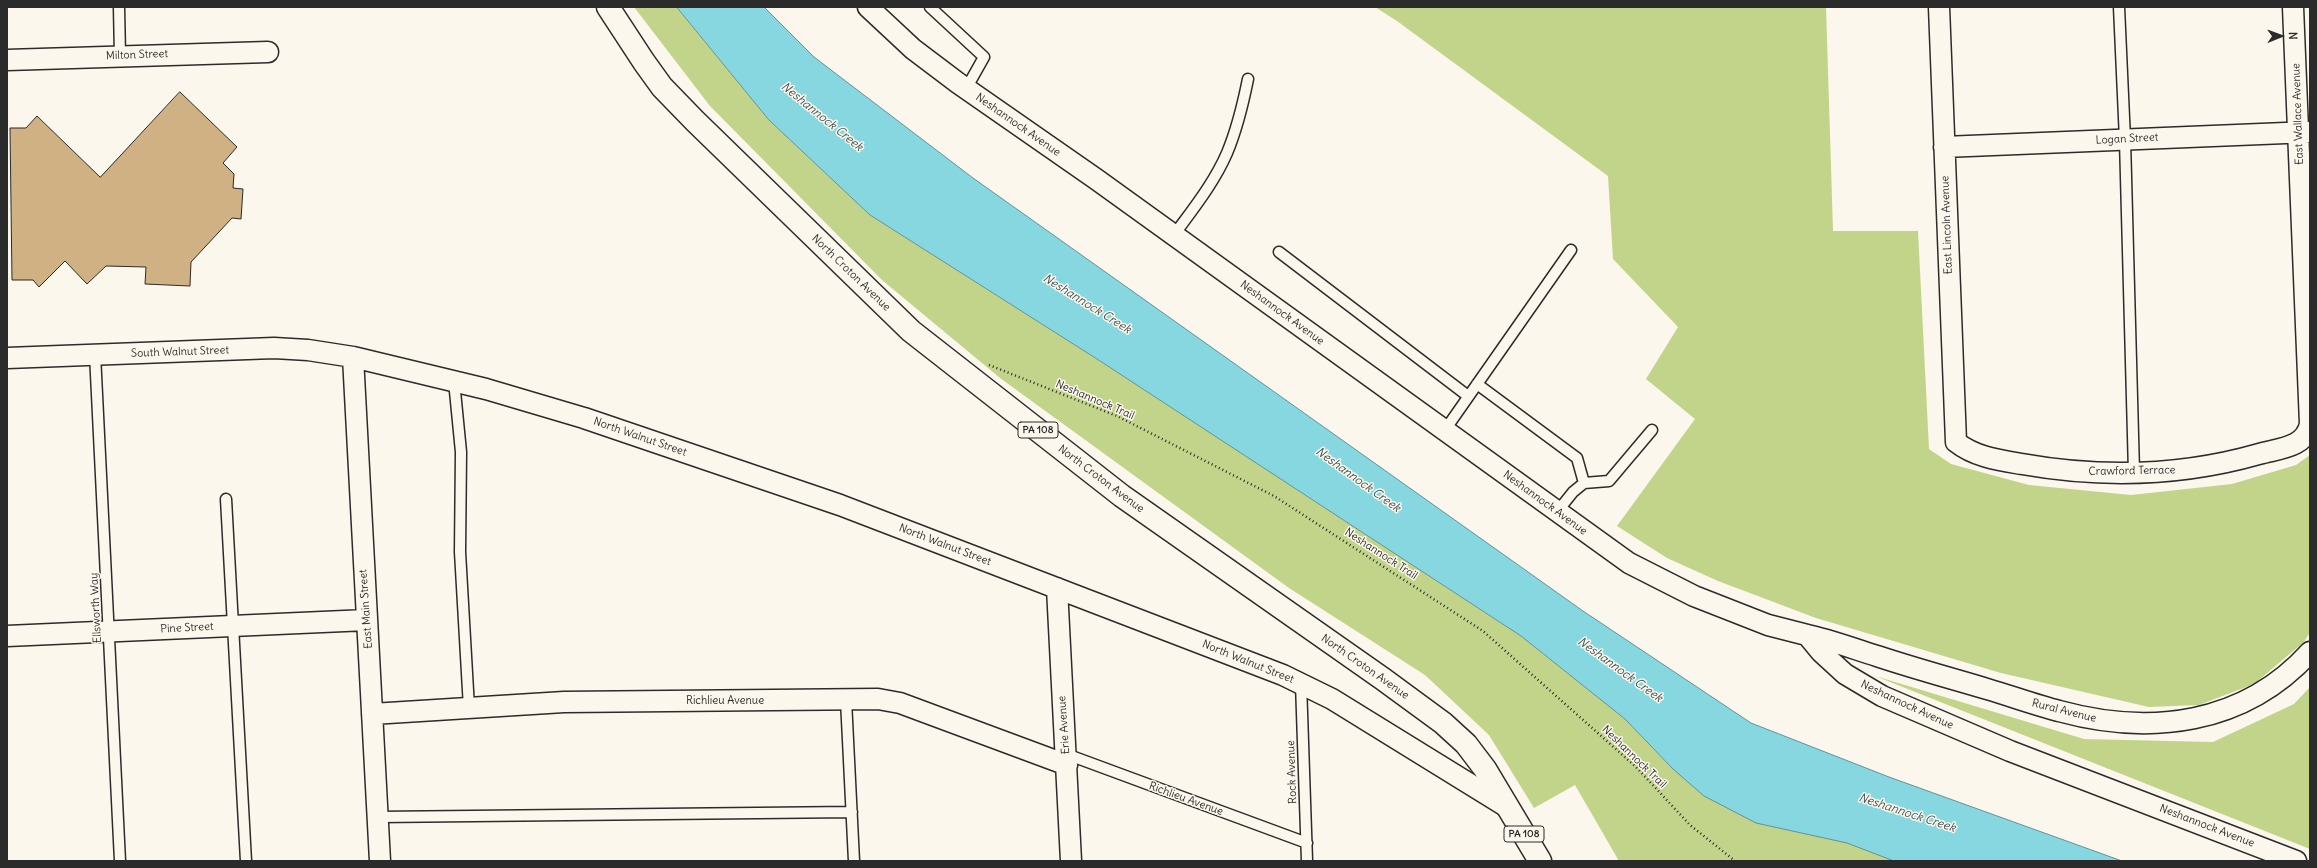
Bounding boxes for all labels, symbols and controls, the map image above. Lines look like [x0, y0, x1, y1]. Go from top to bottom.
north arrow [2261, 16, 2301, 56]
text: N [2286, 32, 2300, 40]
street label: Milton Street [106, 47, 168, 63]
street label: East Wallace Avenue [2290, 63, 2306, 165]
water label: Neshannock Creek [778, 80, 866, 154]
street label: Neshannock Avenue [973, 91, 1063, 159]
street label: Logan Street [2095, 131, 2159, 147]
street label: East Lincoln Avenue [1939, 175, 1955, 275]
street label: North Croton Avenue [809, 232, 893, 314]
water label: Neshannock Creek [1040, 271, 1134, 337]
street label: Neshannock Avenue [1237, 278, 1327, 348]
street label: South Walnut Street [131, 344, 229, 360]
street label: Neshannock Trail [1054, 377, 1136, 423]
street label: North Walnut Street [592, 415, 688, 459]
road number: PA 108 [1018, 422, 1058, 438]
street label: North Croton Avenue [1055, 442, 1147, 516]
water label: Neshannock Creek [1313, 444, 1403, 516]
street label: Crawford Terrace [2088, 464, 2176, 478]
street label: Neshannock Avenue [1500, 468, 1590, 538]
street label: North Walnut Street [897, 521, 993, 569]
street label: Neshannock Trail [1342, 525, 1420, 583]
street label: East Main Street [357, 569, 375, 649]
street label: Ellsworth Way [88, 572, 104, 644]
street label: Pine Street [160, 620, 214, 636]
street label: North Croton Avenue [1319, 632, 1411, 702]
water label: Neshannock Creek [1575, 634, 1665, 706]
street label: North Walnut Street [1200, 638, 1296, 686]
street label: Neshannock Avenue [1859, 678, 1955, 732]
street label: Richlieu Avenue [686, 694, 764, 708]
street label: Erie Avenue [1055, 695, 1073, 755]
street label: Rural Avenue [2030, 697, 2098, 725]
street label: Neshannock Trail [1599, 723, 1669, 791]
street label: Rock Avenue [1284, 740, 1300, 804]
street label: Richlieu Avenue [1147, 779, 1225, 819]
water label: Neshannock Creek [1857, 791, 1957, 835]
street label: Neshannock Avenue [2158, 802, 2256, 850]
road number: PA 108 [1504, 826, 1544, 842]

